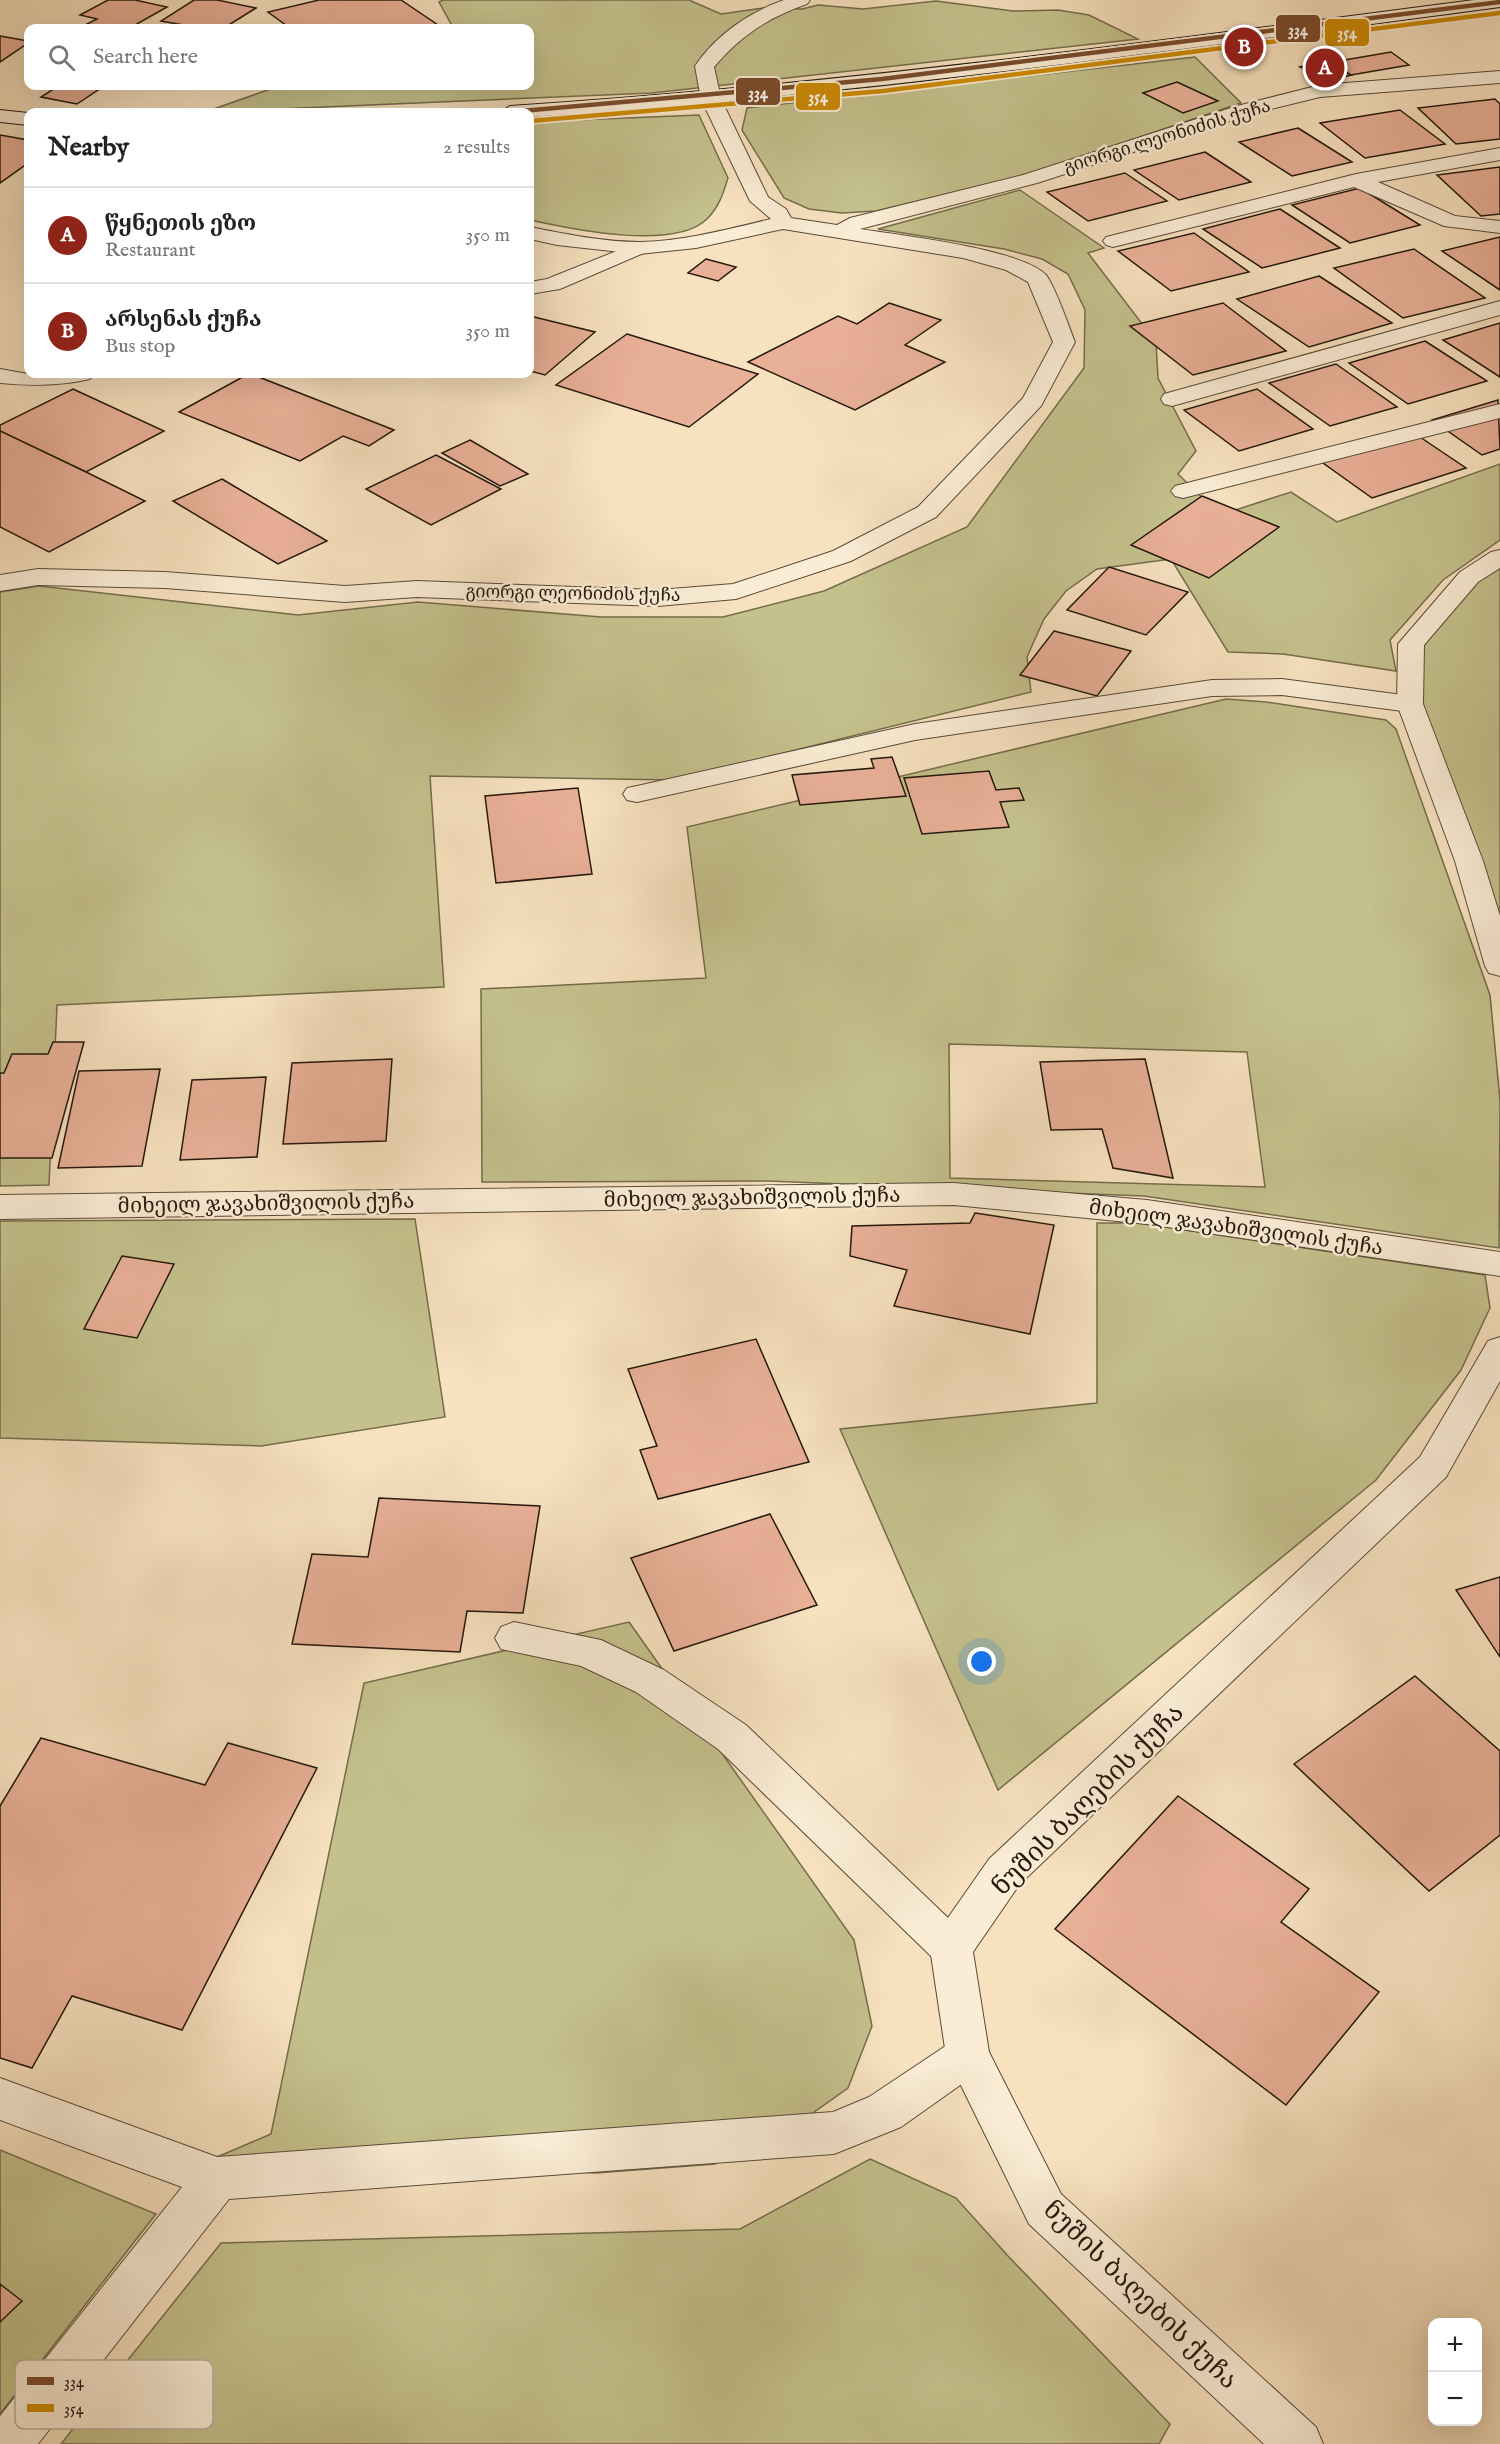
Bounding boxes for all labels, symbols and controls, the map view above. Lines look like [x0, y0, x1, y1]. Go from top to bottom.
line badge: 334 [1275, 14, 1321, 43]
line badge: 354 [1324, 18, 1370, 47]
text: 334 [1288, 21, 1309, 41]
search box [24, 24, 534, 90]
pin: B [1224, 24, 1264, 70]
text: 354 [1337, 24, 1358, 44]
icon: search [45, 41, 78, 74]
text: Search here [93, 43, 198, 71]
pin: A [1306, 46, 1344, 90]
line badge: 334 [735, 77, 781, 106]
line badge: 354 [795, 82, 841, 111]
text: 334 [748, 84, 769, 104]
text: 354 [808, 88, 829, 108]
street label: გიორგი ლეონიძის ქუჩა [1061, 95, 1274, 180]
text: Nearby [48, 131, 129, 164]
text: 2 results [443, 135, 510, 160]
text: წყნეთის ეზო [105, 210, 256, 238]
text: A [61, 223, 74, 248]
text: 350 m [466, 223, 510, 248]
text: Restaurant [105, 238, 196, 263]
text: არსენას ქუჩა [105, 306, 262, 334]
text: B [61, 319, 74, 344]
text: 350 m [466, 319, 510, 344]
text: Bus stop [105, 334, 175, 359]
street label: გიორგი ლეონიძის ქუჩა [465, 581, 681, 608]
street label: მიხეილ ჯავახიშვილის ქუჩა [603, 1182, 901, 1215]
street label: მიხეილ ჯავახიშვილის ქუჩა [117, 1188, 415, 1221]
street label: მიხეილ ჯავახიშვილის ქუჩა [1087, 1194, 1385, 1262]
your location [967, 1647, 996, 1676]
street label: ნუშის ბაღების ქუჩა [985, 1697, 1191, 1903]
street label: ნუშის ბაღების ქუჩა [1035, 2193, 1244, 2397]
map controls [1428, 2318, 1482, 2426]
button: + [1428, 2318, 1482, 2372]
legend [15, 2360, 213, 2429]
button: − [1428, 2372, 1482, 2426]
text: 334 [64, 2373, 84, 2393]
text: 354 [64, 2400, 84, 2420]

